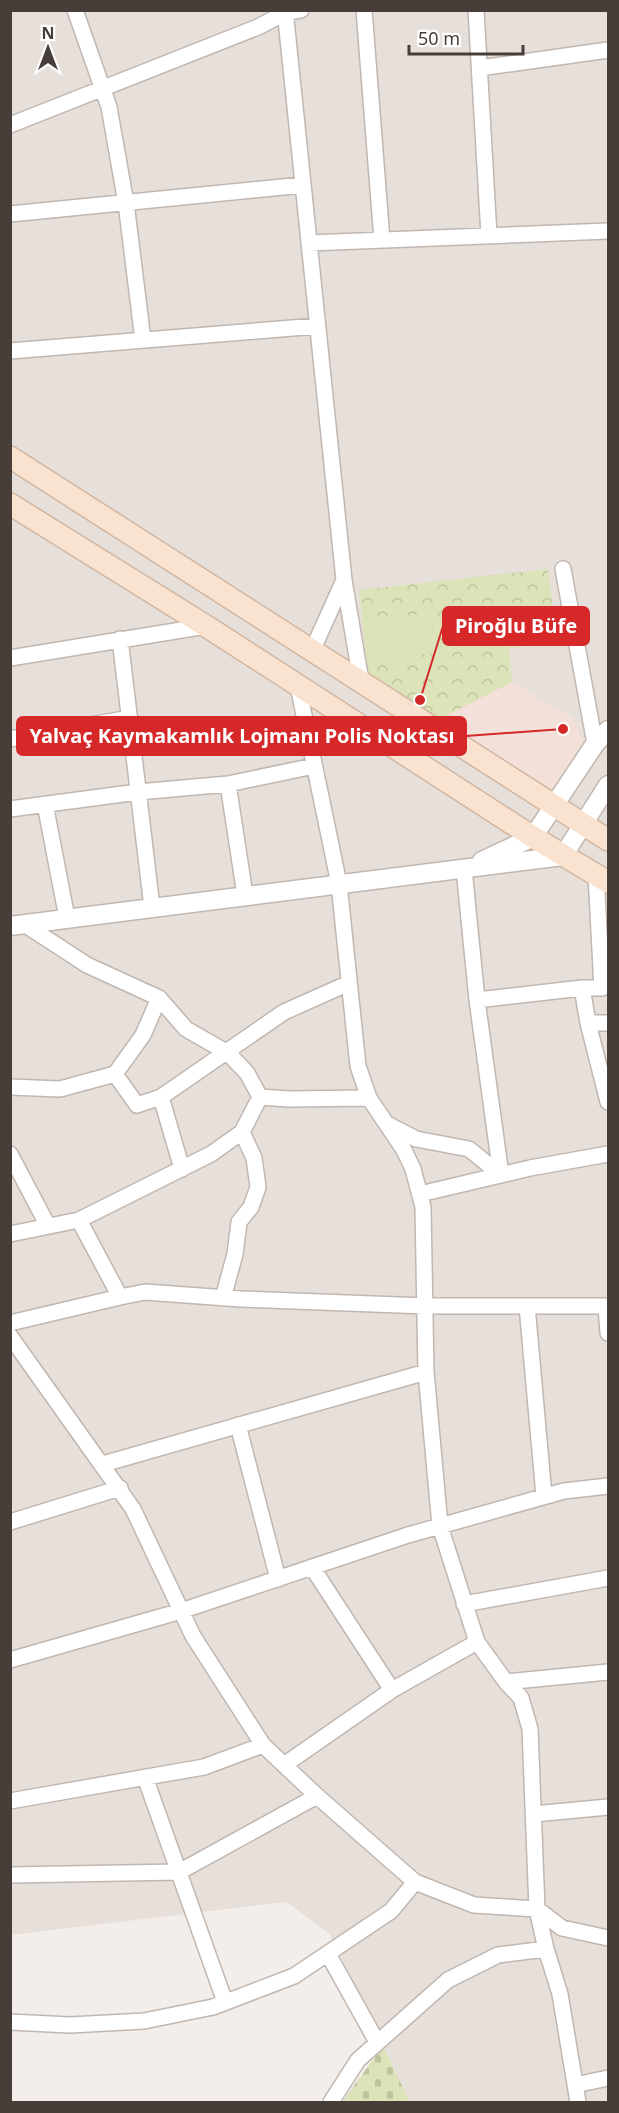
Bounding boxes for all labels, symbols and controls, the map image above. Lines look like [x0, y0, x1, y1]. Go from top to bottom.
north arrow [18, 18, 78, 78]
scale bar [409, 18, 523, 56]
text: N [41, 22, 55, 44]
text: 50 m [418, 26, 460, 50]
callout: Piroğlu Büfe [443, 607, 589, 645]
text: Piroğlu Büfe [455, 612, 577, 639]
callout: Yalvaç Kaymakamlık Lojmanı Polis Noktası [17, 717, 466, 755]
text: Yalvaç Kaymakamlık Lojmanı Polis Noktası [29, 722, 455, 749]

